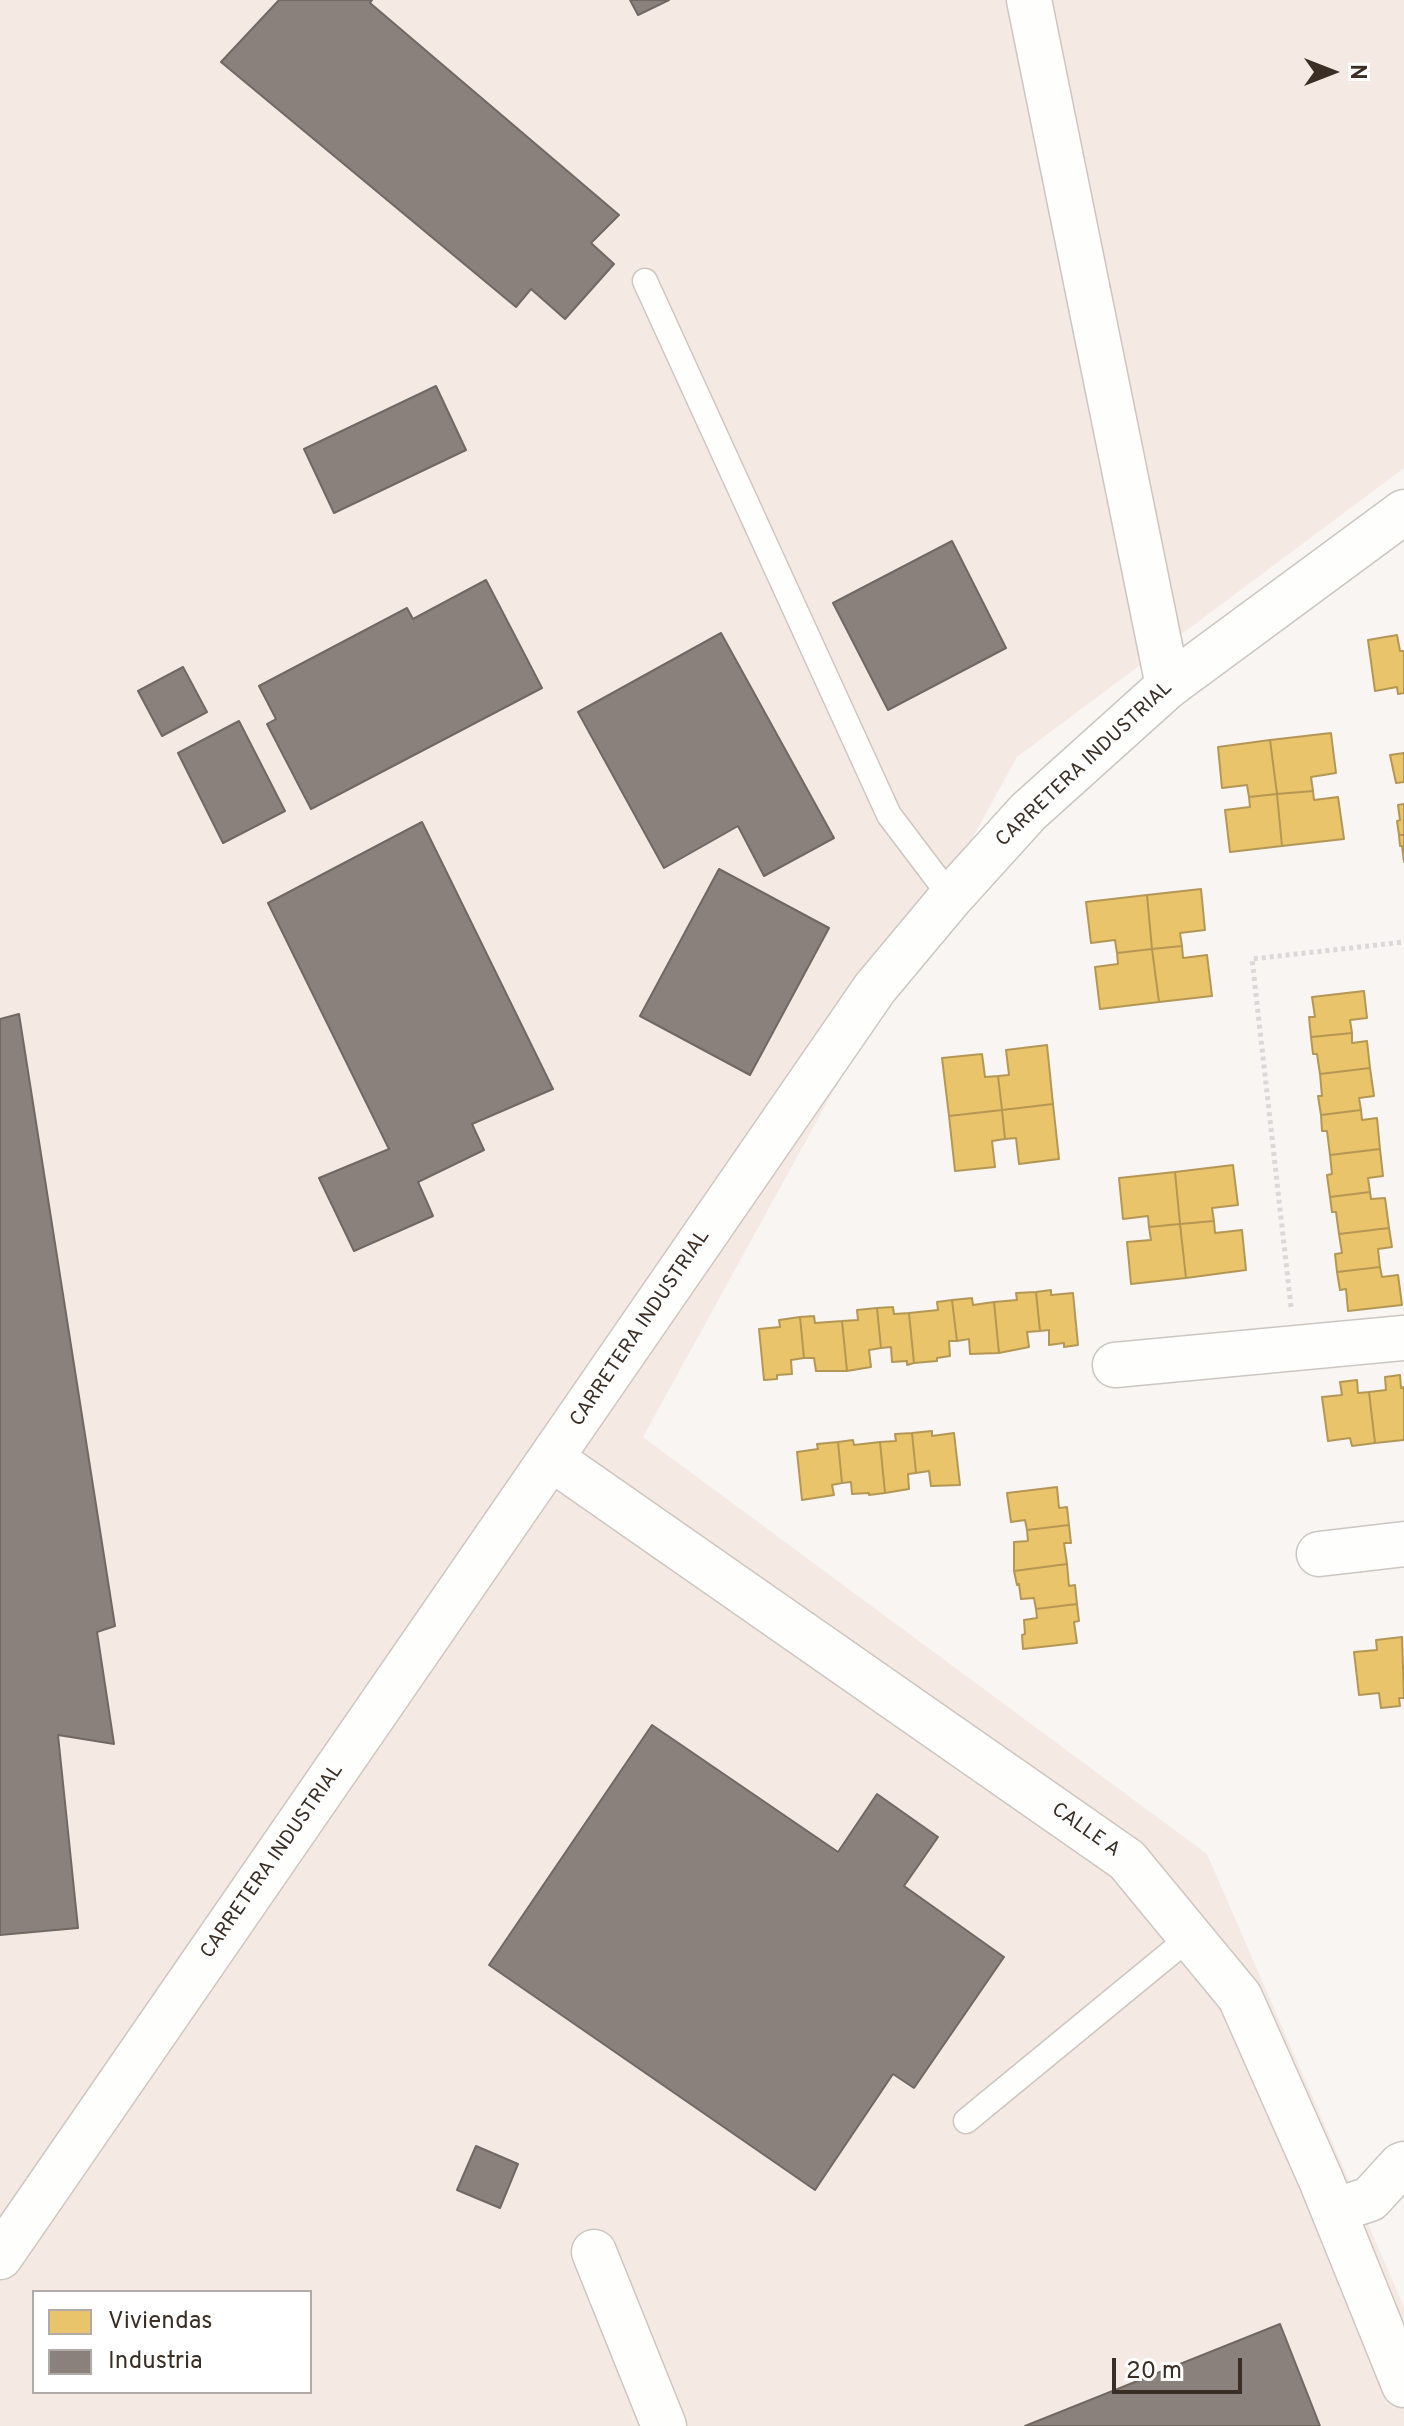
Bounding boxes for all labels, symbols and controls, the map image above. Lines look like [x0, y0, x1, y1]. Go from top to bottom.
north arrow [1292, 32, 1372, 112]
text: N [1343, 64, 1370, 80]
street label: CARRETERA INDUSTRIAL [992, 677, 1178, 853]
street label: CARRETERA INDUSTRIAL [566, 1226, 716, 1432]
street label: CARRETERA INDUSTRIAL [197, 1760, 349, 1964]
street label: CALLE A [1046, 1799, 1124, 1863]
legend [32, 2290, 312, 2394]
text: Viviendas [108, 2307, 213, 2337]
scale bar [1116, 2342, 1246, 2392]
text: Industria [108, 2347, 203, 2377]
text: 20 m [1126, 2357, 1182, 2387]

